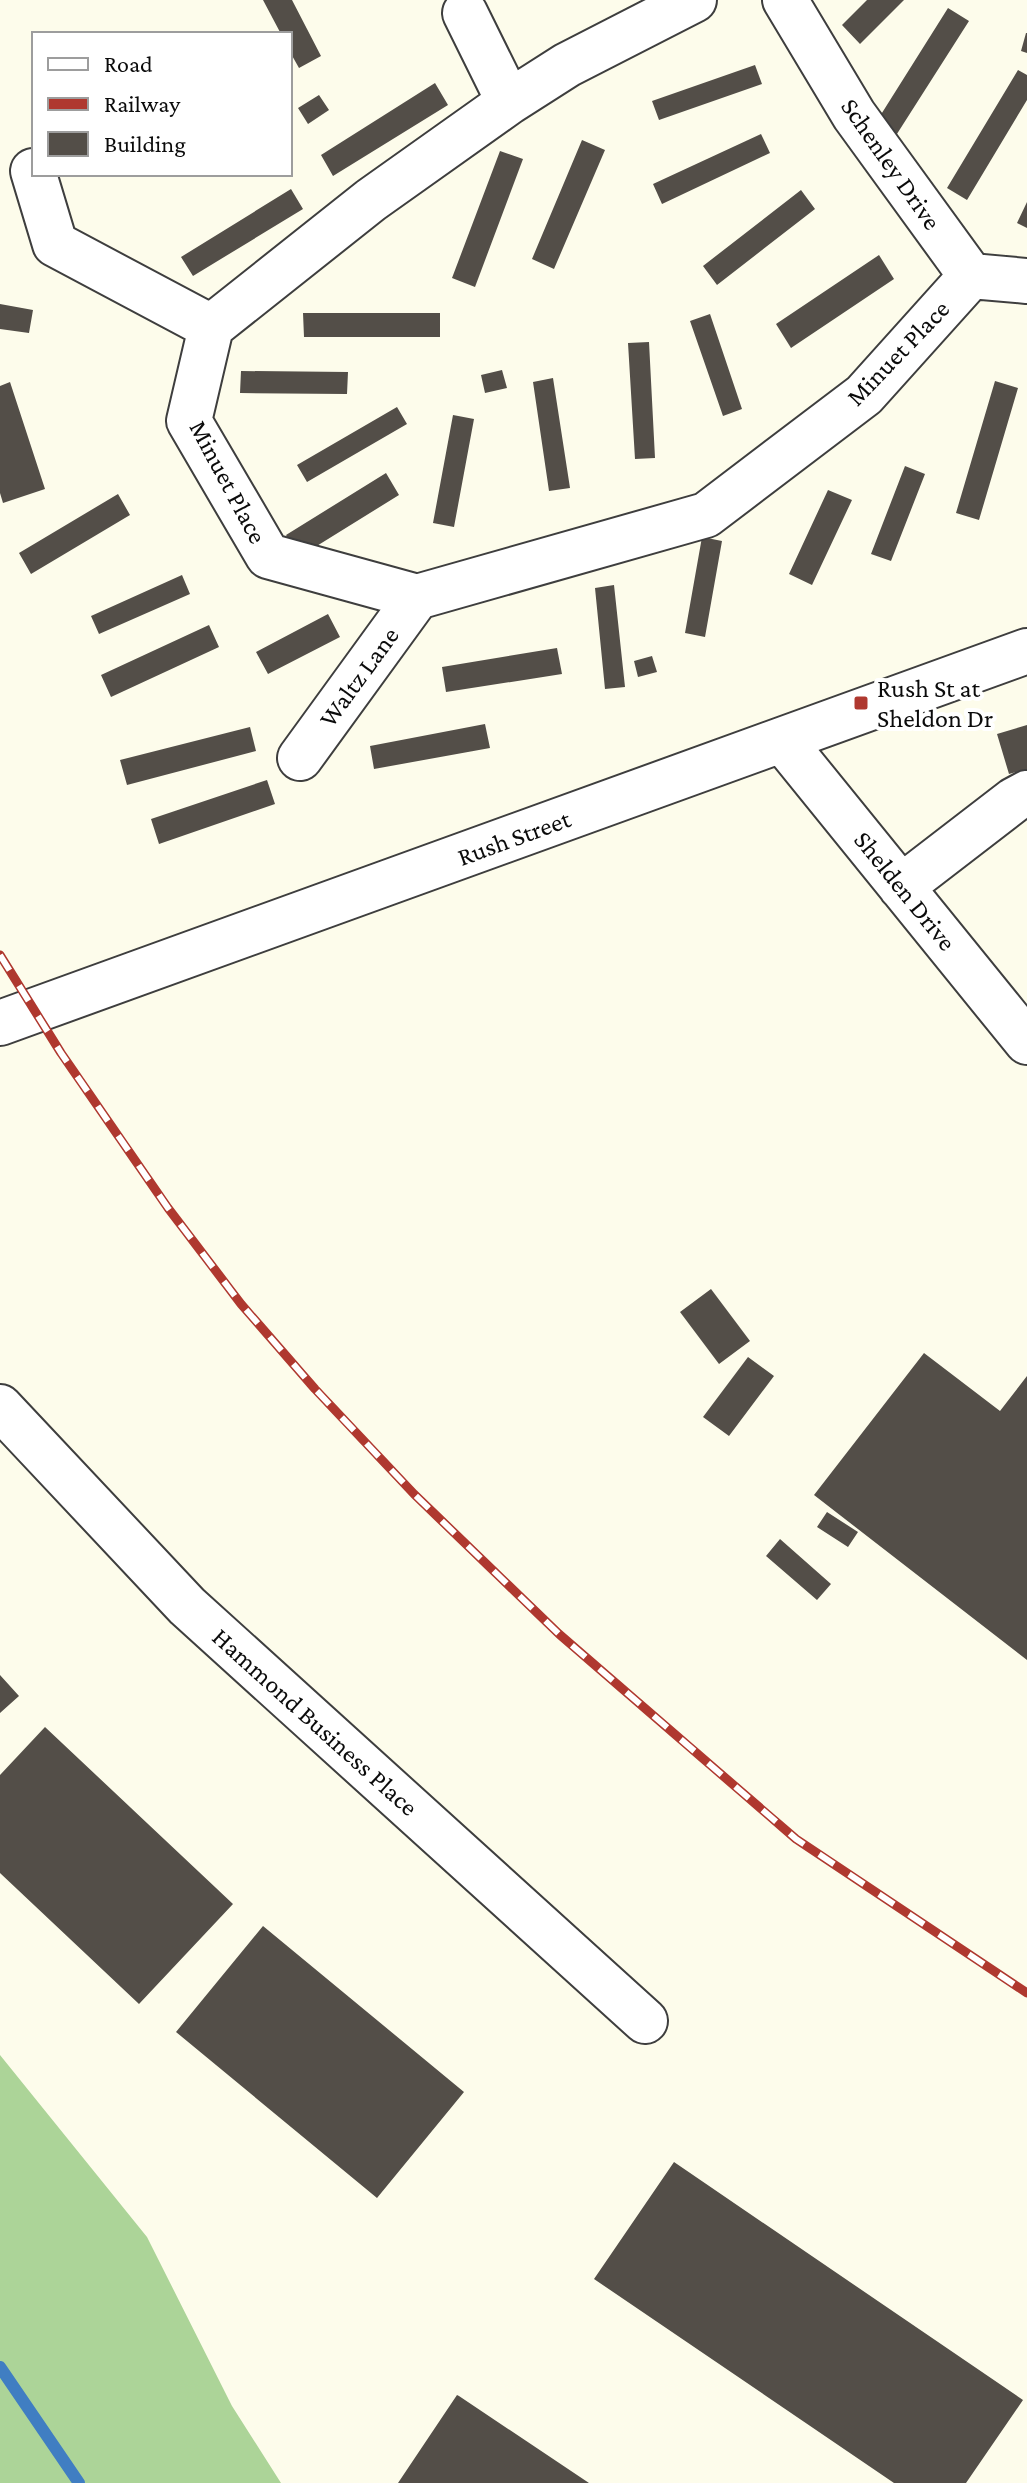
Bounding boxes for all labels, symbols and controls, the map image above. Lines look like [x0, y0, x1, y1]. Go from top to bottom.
legend [32, 32, 292, 176]
text: Road [104, 50, 153, 77]
text: Railway [104, 90, 181, 117]
street label: Schenley Drive [835, 93, 947, 235]
text: Building [104, 130, 186, 157]
street label: Minuet Place [841, 294, 955, 412]
street label: Minuet Place [183, 416, 273, 548]
street label: Waltz Lane [313, 621, 405, 733]
place label: Rush St at Sheldon Dr [877, 674, 993, 733]
marker: Rush St at Sheldon Dr [852, 694, 870, 712]
street label: Rush Street [454, 804, 575, 872]
street label: Shelden Drive [848, 826, 962, 956]
street label: Hammond Business Place [206, 1622, 424, 1822]

